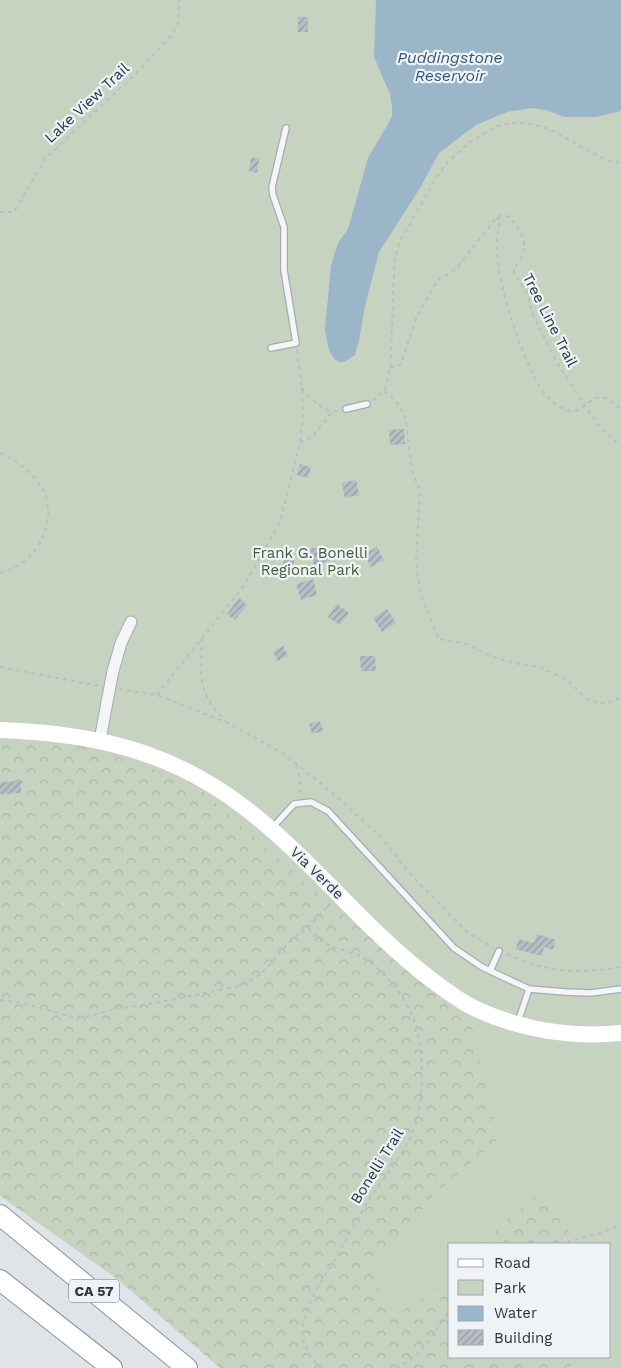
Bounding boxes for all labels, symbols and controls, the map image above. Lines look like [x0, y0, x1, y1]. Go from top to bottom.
water label: Puddingstone Reservoir [397, 48, 503, 85]
street label: Lake View Trail [41, 59, 133, 147]
street label: Tree Line Trail [519, 270, 582, 370]
park label: Frank G. Bonelli Regional Park [252, 544, 368, 579]
street label: Via Verde [286, 843, 348, 903]
street label: Bonelli Trail [347, 1125, 408, 1207]
legend [448, 1243, 611, 1358]
text: Road [494, 1254, 531, 1272]
text: Park [494, 1279, 527, 1297]
road number: CA 57 [69, 1280, 119, 1302]
text: Water [494, 1304, 537, 1322]
text: Building [494, 1329, 552, 1347]

